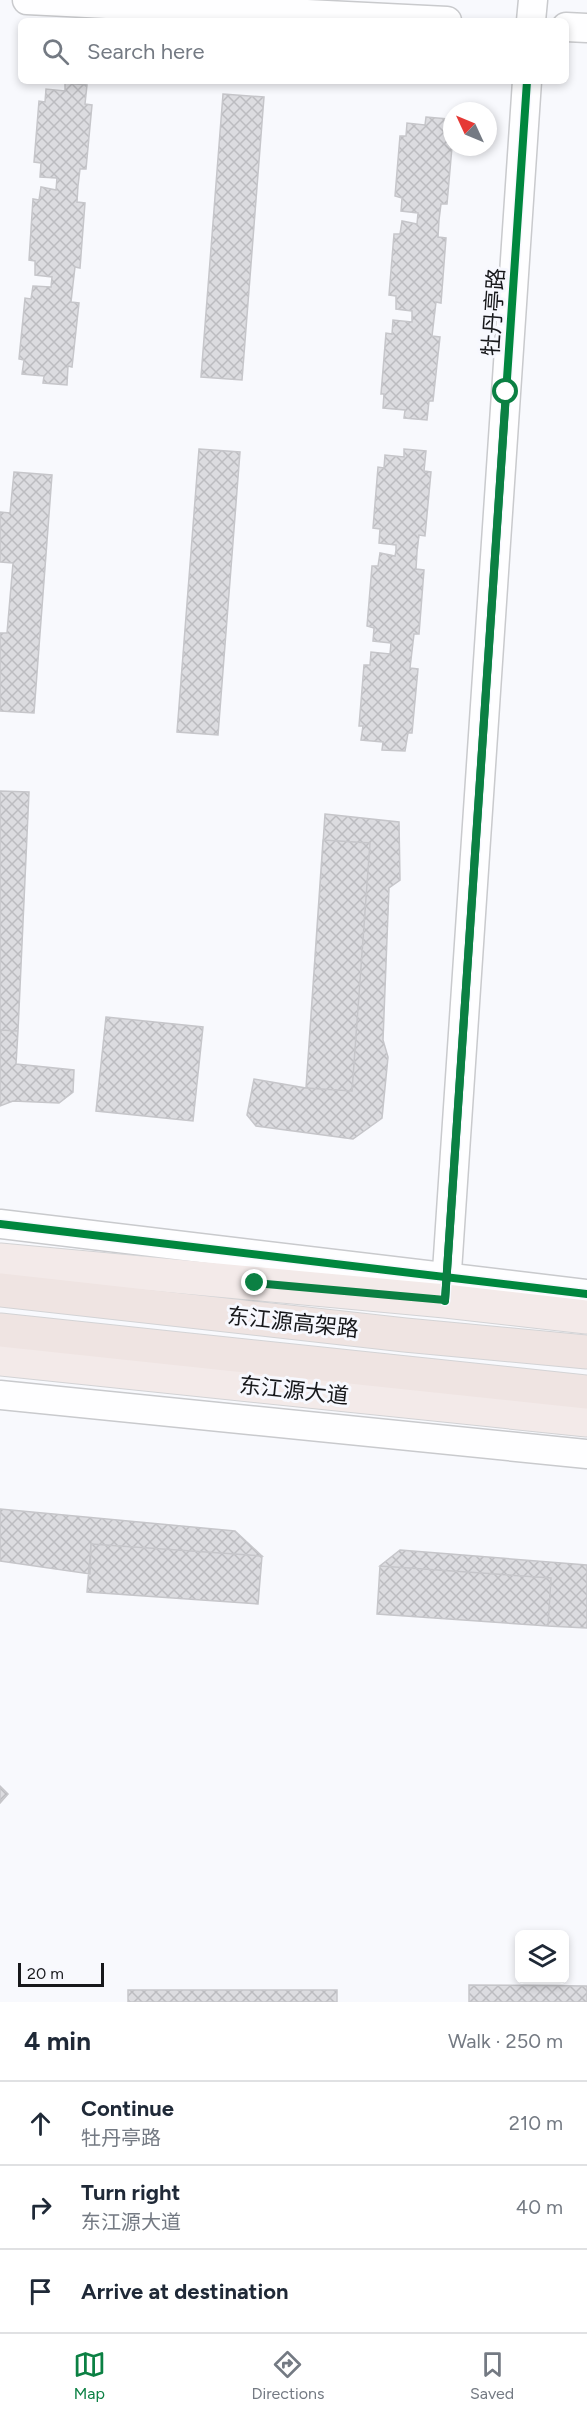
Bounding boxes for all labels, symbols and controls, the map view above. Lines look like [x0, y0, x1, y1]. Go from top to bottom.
search box [18, 18, 569, 84]
icon: search [39, 35, 72, 68]
text: Search here [87, 38, 205, 65]
north arrow [443, 102, 497, 156]
street label: 牡丹亭路 [477, 267, 510, 357]
route start [492, 378, 518, 404]
route end [241, 1269, 267, 1295]
street label: 东江源高架路 [226, 1302, 360, 1343]
street label: 东江源大道 [238, 1371, 350, 1410]
map controls [515, 1930, 569, 1984]
button: layers [515, 1930, 569, 1984]
scale bar [18, 1960, 104, 1988]
text: 20 m [27, 1964, 64, 1983]
text: 4 min [24, 2025, 91, 2057]
text: Walk · 250 m [448, 2029, 563, 2053]
text: Continue [81, 2095, 174, 2122]
icon: ahead [24, 2107, 57, 2140]
text: 210 m [509, 2111, 563, 2135]
text: 牡丹亭路 [81, 2126, 161, 2150]
text: Turn right [81, 2179, 180, 2206]
icon: right [24, 2191, 57, 2224]
text: 40 m [516, 2195, 563, 2219]
text: 东江源大道 [81, 2210, 181, 2234]
icon: arrive [24, 2275, 57, 2308]
text: Arrive at destination [81, 2278, 289, 2305]
tab: Map [73, 2348, 106, 2403]
tab: Directions [251, 2348, 324, 2403]
tab: Saved [470, 2348, 514, 2403]

